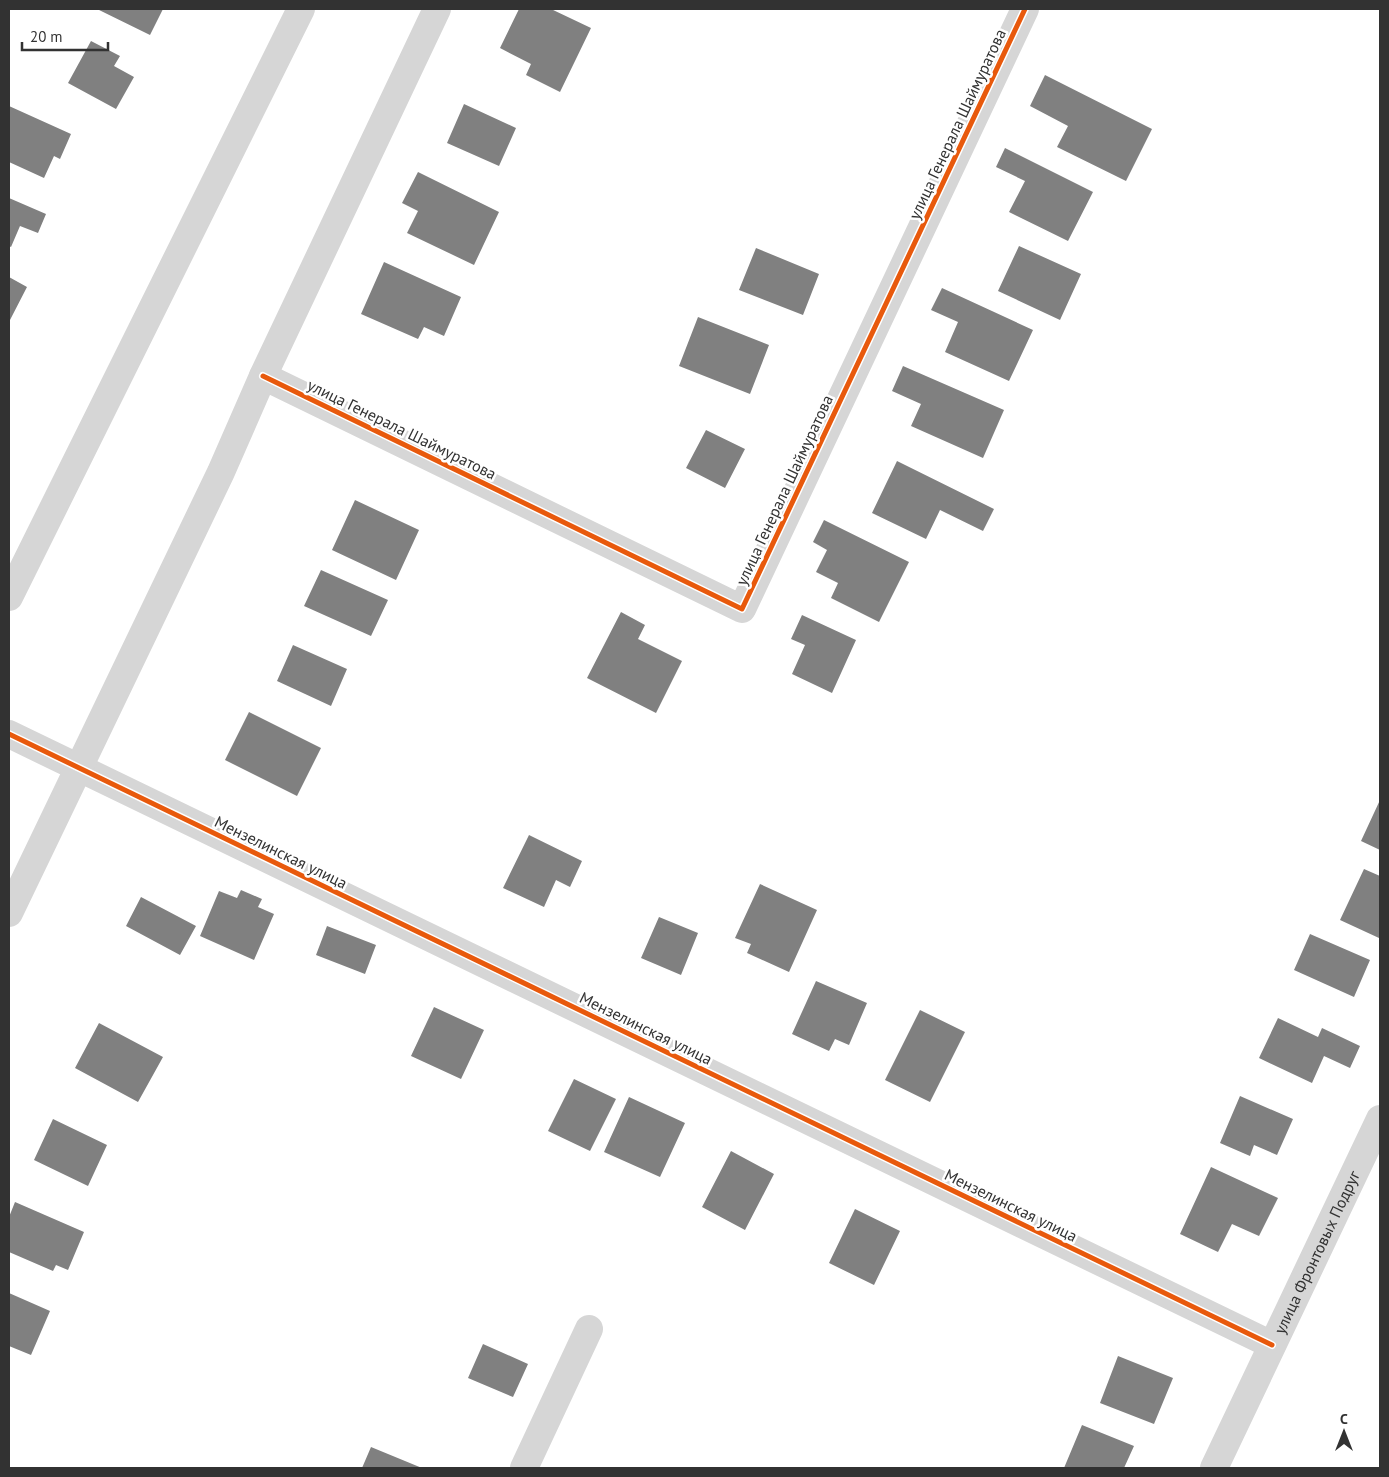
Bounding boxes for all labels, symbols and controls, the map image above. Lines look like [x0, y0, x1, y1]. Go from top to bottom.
scale bar [22, 20, 109, 52]
street label: улица Генерала Шаймуратова [904, 26, 1010, 222]
text: 20 m [30, 27, 63, 46]
street label: улица Генерала Шаймуратова [304, 374, 500, 484]
street label: улица Генерала Шаймуратова [731, 392, 837, 588]
street label: Мензелинская улица [211, 811, 351, 893]
street label: Мензелинская улица [576, 987, 716, 1069]
street label: Мензелинская улица [941, 1164, 1081, 1246]
street label: улица Фронтовых Подруг [1269, 1167, 1364, 1337]
north arrow [1319, 1407, 1369, 1457]
text: С [1340, 1410, 1348, 1428]

